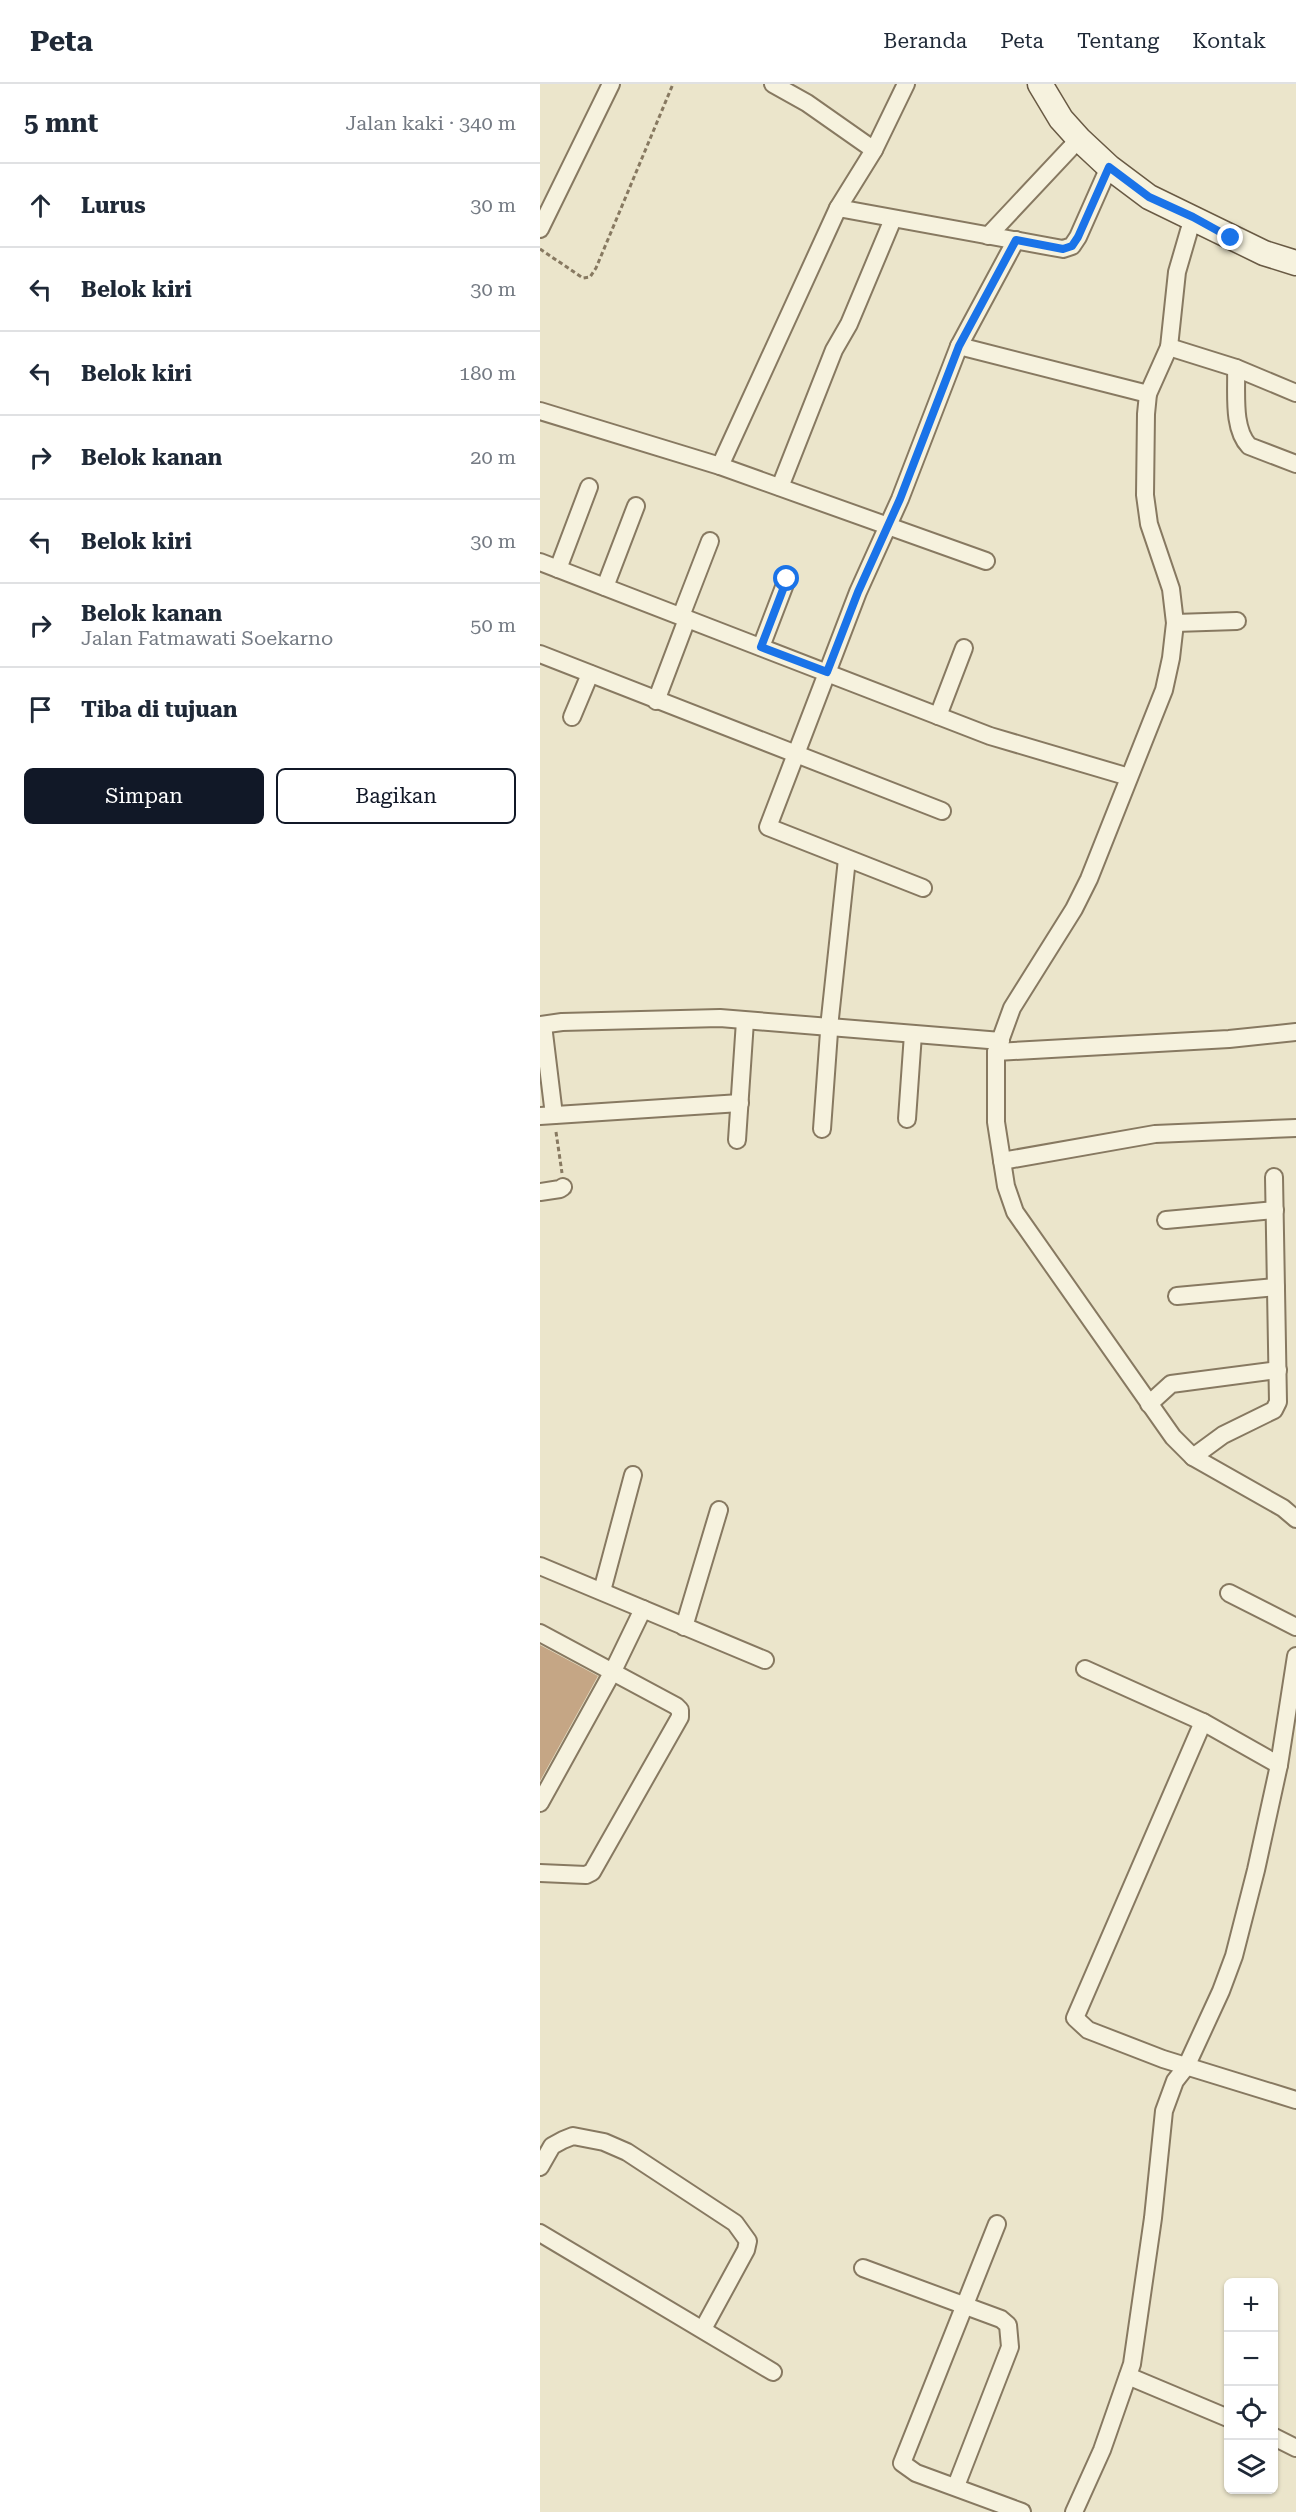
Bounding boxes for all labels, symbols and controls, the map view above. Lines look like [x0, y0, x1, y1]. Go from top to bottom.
text: Peta [30, 25, 93, 58]
text: Beranda [883, 29, 967, 53]
text: Peta [1000, 29, 1044, 53]
text: Tentang [1077, 29, 1159, 53]
text: Kontak [1192, 29, 1266, 53]
text: 5 mnt [24, 108, 98, 138]
text: Jalan kaki · 340 m [345, 111, 516, 135]
icon: ahead [24, 189, 57, 222]
text: Lurus [81, 193, 146, 218]
text: 30 m [470, 193, 516, 217]
route end [1217, 224, 1243, 250]
icon: left [24, 273, 57, 306]
text: Belok kiri [81, 277, 192, 302]
text: 30 m [470, 277, 516, 301]
icon: left [24, 357, 57, 390]
text: Belok kiri [81, 361, 192, 386]
text: 180 m [459, 361, 516, 385]
icon: right [24, 441, 57, 474]
text: Belok kanan [81, 445, 222, 470]
text: 20 m [470, 445, 516, 469]
icon: left [24, 525, 57, 558]
text: Belok kiri [81, 529, 192, 554]
text: 30 m [470, 529, 516, 553]
route start [773, 565, 799, 591]
text: Belok kanan [81, 601, 222, 626]
icon: right [24, 609, 57, 642]
text: 50 m [470, 613, 516, 637]
text: Jalan Fatmawati Soekarno [81, 626, 333, 650]
icon: arrive [24, 693, 57, 726]
text: Tiba di tujuan [81, 697, 237, 722]
button: Simpan [24, 768, 264, 824]
button: Bagikan [276, 768, 516, 824]
map controls [1224, 2278, 1278, 2494]
button: + [1224, 2278, 1278, 2332]
button: − [1224, 2332, 1278, 2386]
button: locate [1224, 2386, 1278, 2440]
button: layers [1224, 2440, 1278, 2494]

